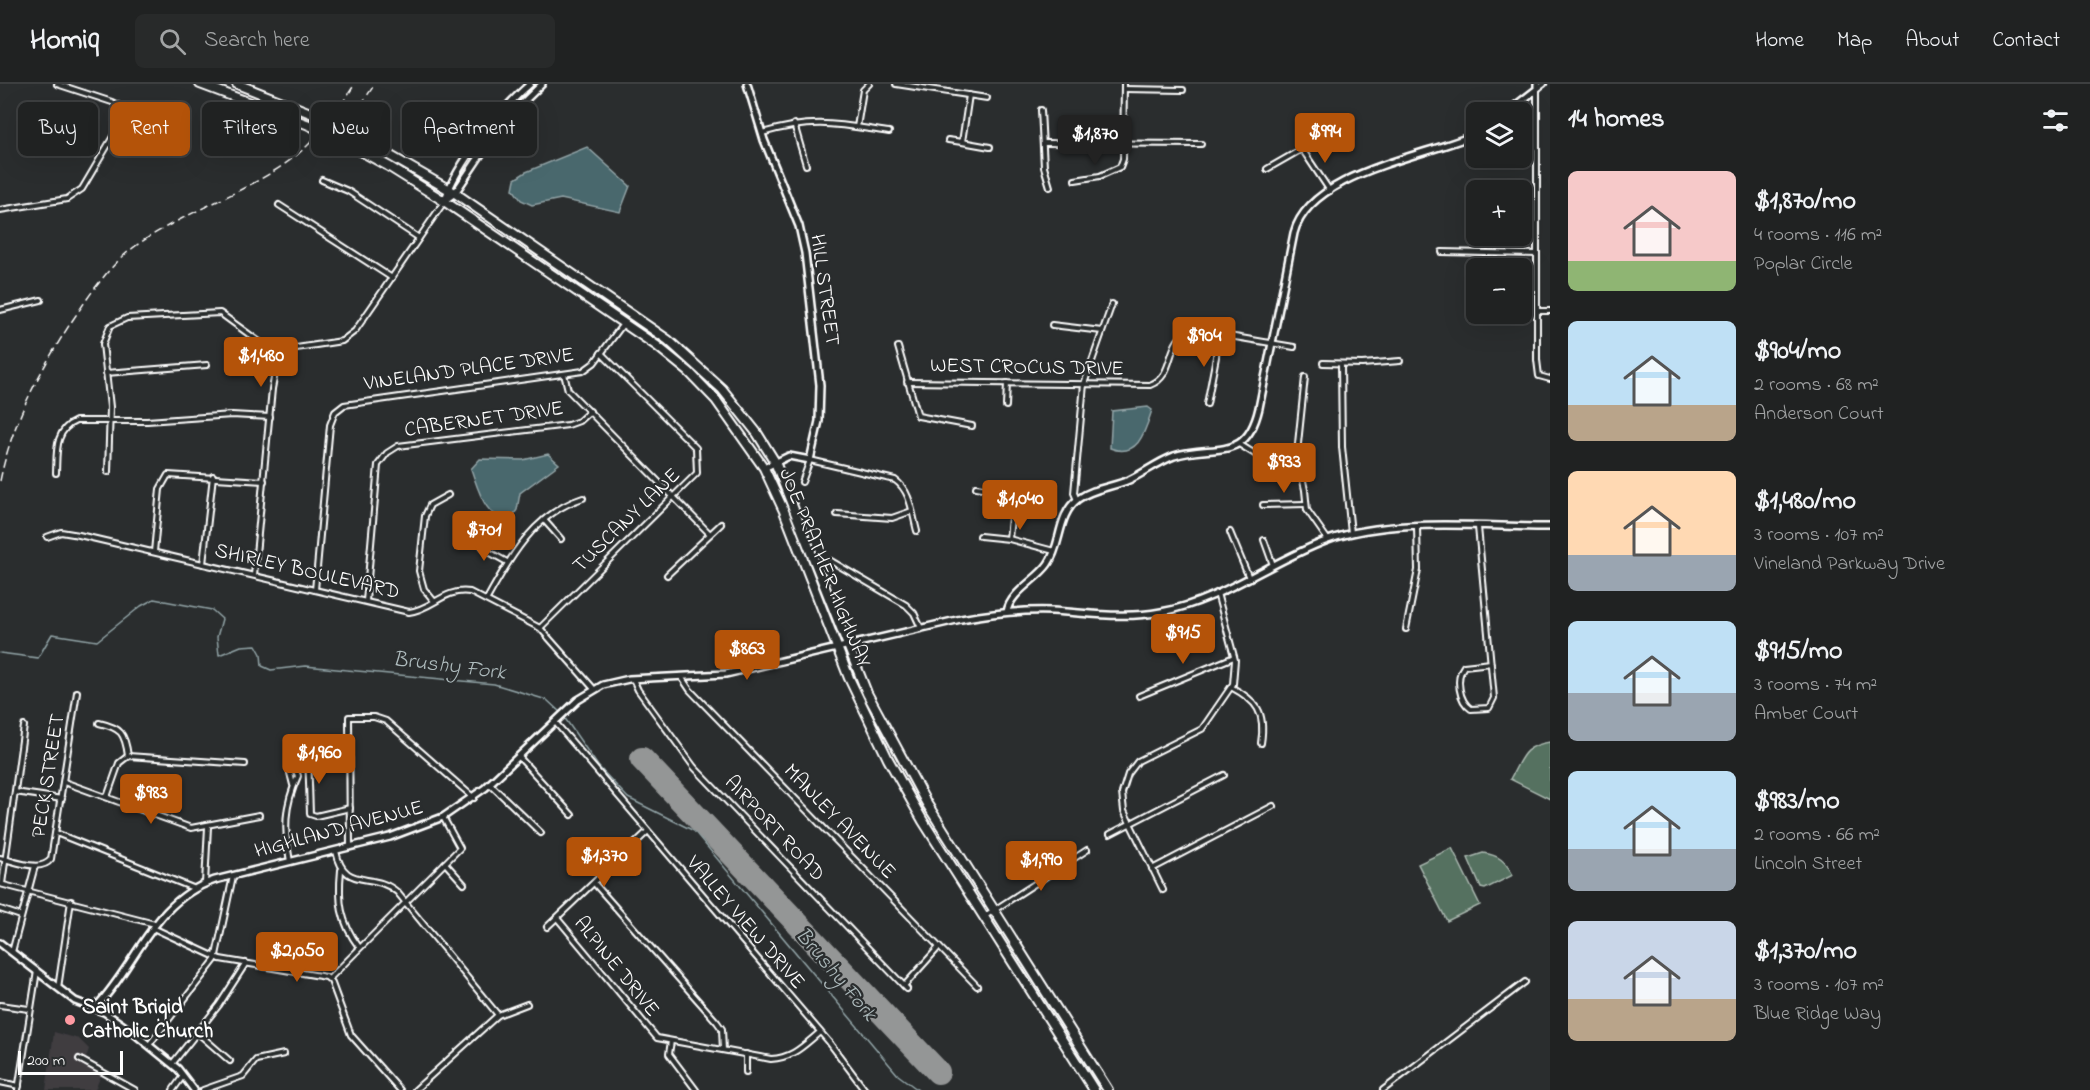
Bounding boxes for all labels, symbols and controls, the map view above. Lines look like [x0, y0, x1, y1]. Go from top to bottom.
search box [135, 14, 555, 68]
text: Homiq [30, 21, 99, 62]
icon: search [156, 25, 189, 58]
text: Search here [204, 25, 310, 57]
text: Home [1755, 26, 1804, 56]
text: Map [1837, 26, 1872, 56]
text: About [1905, 26, 1959, 56]
text: Contact [1992, 26, 2060, 56]
text: 14 homes [1568, 101, 1664, 139]
chip: Buy [18, 102, 98, 156]
chip: Rent [110, 102, 190, 156]
chip: Filters [202, 102, 299, 156]
chip: New [311, 102, 390, 156]
chip: Apartment [402, 102, 537, 156]
map controls [1466, 102, 1532, 324]
button: layers [1466, 102, 1532, 168]
icon: filters [2039, 104, 2072, 137]
pin: $994 [1289, 113, 1361, 164]
pin: $1,870 [1046, 115, 1144, 166]
text: $994 [1309, 118, 1341, 147]
text: $1,870 [1072, 120, 1118, 149]
button: + [1466, 180, 1532, 246]
text: $1,870/mo [1754, 183, 1856, 221]
icon: home [1616, 195, 1688, 267]
text: 4 rooms · 116 m² [1754, 221, 1882, 250]
street label: HILL STREET [801, 232, 847, 348]
text: Poplar Circle [1754, 250, 1852, 279]
button: − [1466, 258, 1532, 324]
pin: $904 [1168, 317, 1240, 368]
text: $904 [1187, 322, 1222, 351]
text: $904/mo [1754, 333, 1841, 371]
pin: $1,480 [212, 337, 310, 388]
street label: VINELAND PLACE DRIVE [361, 340, 576, 400]
text: $1,480 [238, 342, 284, 371]
icon: home [1616, 345, 1688, 417]
street label: WEST CROCUS DRIVE [930, 351, 1124, 385]
text: 2 rooms · 68 m² [1754, 371, 1879, 400]
street label: CABERNET DRIVE [402, 394, 566, 446]
text: Anderson Court [1754, 400, 1884, 429]
pin: $933 [1248, 443, 1320, 494]
text: $933 [1267, 448, 1301, 477]
street label: TUSCANY LANE [566, 462, 688, 580]
street label: JOE PRATHER HIGHWAY [770, 464, 878, 673]
pin: $1,040 [971, 480, 1069, 531]
text: $1,480/mo [1754, 483, 1856, 521]
text: $1,040 [996, 485, 1044, 514]
icon: home [1616, 495, 1688, 567]
pin: $701 [448, 511, 520, 562]
text: $701 [466, 516, 502, 545]
text: 3 rooms · 107 m² [1754, 521, 1884, 550]
street label: SHIRLEY BOULEVARD [211, 536, 403, 608]
text: Vineland Parkway Drive [1754, 550, 1945, 579]
pin: $915 [1147, 614, 1219, 665]
text: $915 [1165, 619, 1201, 648]
pin: $863 [711, 630, 783, 681]
text: $915/mo [1754, 633, 1842, 671]
text: $863 [729, 635, 765, 664]
water label: Brushy Fork [391, 644, 509, 690]
icon: home [1616, 645, 1688, 717]
text: 3 rooms · 74 m² [1754, 671, 1877, 700]
text: Amber Court [1754, 700, 1858, 729]
street label: PECK STREET [24, 712, 74, 840]
pin: $1,960 [270, 734, 368, 785]
text: $1,960 [296, 739, 342, 768]
street label: MANLEY AVENUE [776, 757, 902, 887]
street label: AIRPORT ROAD [717, 769, 831, 889]
pin: $983 [115, 774, 187, 825]
text: $983 [134, 779, 168, 808]
text: $983/mo [1754, 783, 1840, 821]
street label: HIGHLAND AVENUE [251, 793, 427, 867]
icon: home [1616, 795, 1688, 867]
text: 2 rooms · 66 m² [1754, 821, 1880, 850]
pin: $1,370 [555, 837, 653, 888]
pin: $1,990 [992, 841, 1090, 892]
text: $1,370 [580, 842, 628, 871]
text: $1,990 [1020, 846, 1062, 875]
street label: VALLEY VIEW DRIVE [678, 849, 812, 996]
text: Lincoln Street [1754, 850, 1862, 879]
street label: ALPINE DRIVE [566, 910, 666, 1024]
water label: Brushy Fork [786, 921, 885, 1030]
pin: $2,050 [248, 932, 346, 983]
text: $1,370/mo [1754, 933, 1857, 971]
text: $2,050 [270, 937, 324, 966]
icon: home [1616, 945, 1688, 1017]
text: 3 rooms · 107 m² [1754, 971, 1884, 1000]
place label: Saint Brigid Catholic Church [82, 993, 213, 1047]
text: Blue Ridge Way [1754, 1000, 1881, 1029]
marker: Saint Brigid Catholic Church [63, 1013, 77, 1027]
scale bar [18, 1048, 123, 1076]
text: 200 m [27, 1049, 65, 1073]

